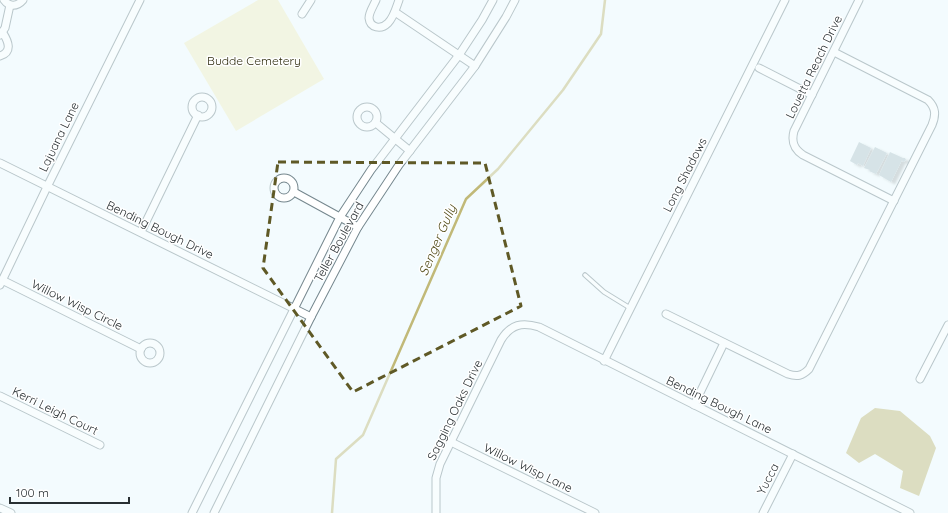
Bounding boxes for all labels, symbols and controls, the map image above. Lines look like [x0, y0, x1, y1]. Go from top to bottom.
street label: Louetta Reach Drive [782, 12, 845, 121]
park label: Budde Cemetery [207, 53, 301, 68]
street label: Lajuana Lane [35, 99, 82, 174]
street label: Long Shadows [659, 135, 710, 214]
street label: Bending Bough Drive [104, 197, 216, 262]
street label: Teller Boulevard [310, 199, 367, 284]
water label: Senger Gully [415, 202, 459, 278]
street label: Willow Wisp Circle [29, 276, 126, 333]
street label: Sagging Oaks Drive [424, 357, 485, 462]
street label: Bending Bough Lane [664, 372, 775, 437]
street label: Kerri Leigh Court [10, 383, 101, 438]
street label: Willow Wisp Lane [481, 440, 575, 496]
street label: Yucca [753, 461, 782, 497]
scale bar [10, 479, 129, 505]
text: 100 m [16, 485, 49, 500]

